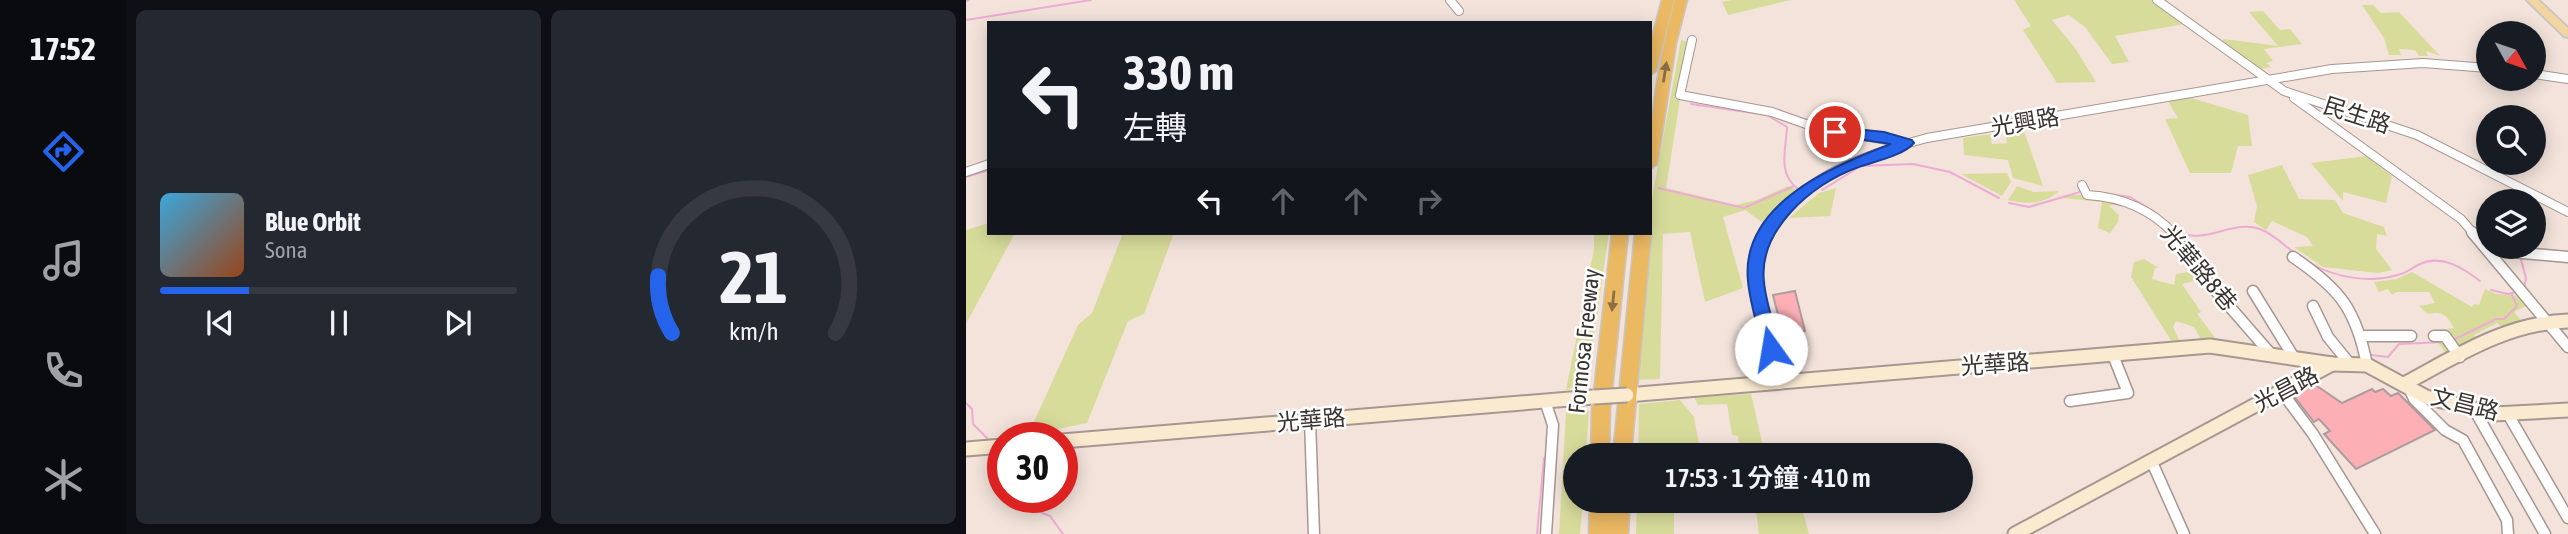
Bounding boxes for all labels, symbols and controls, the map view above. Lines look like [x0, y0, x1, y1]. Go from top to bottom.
north arrow [2476, 21, 2546, 91]
map controls [2476, 21, 2546, 259]
text: 17:52 [30, 30, 96, 67]
text: 330 m [1123, 44, 1234, 100]
icon: left [1008, 49, 1099, 140]
one-way arrow [1660, 61, 1671, 83]
street label: 民生路 [2320, 92, 2394, 138]
pin [1805, 102, 1865, 162]
street label: 光興路 [1989, 103, 2061, 141]
button: search [2476, 105, 2546, 175]
text: 左轉 [1123, 109, 1187, 146]
icon: arrive [1816, 113, 1854, 151]
icon: directions [39, 127, 88, 176]
icon: left [1191, 182, 1229, 220]
icon: ahead [1264, 182, 1302, 220]
icon: ahead [1337, 182, 1375, 220]
icon: right [1410, 182, 1448, 220]
button: layers [2476, 189, 2546, 259]
text: Blue Orbit [265, 207, 361, 237]
street label: 光華路8巷 [2156, 220, 2242, 316]
text: 21 [719, 235, 788, 318]
icon: music [39, 236, 88, 285]
text: Sona [265, 237, 307, 263]
street label: Formosa Freeway [1563, 267, 1605, 415]
one-way arrow [1607, 290, 1618, 312]
icon: previous [201, 304, 239, 342]
icon: pause [320, 304, 358, 342]
icon: next [439, 304, 477, 342]
position arrow [1734, 312, 1808, 386]
text: km/h [729, 317, 778, 345]
icon: phone [39, 346, 88, 395]
street label: 光華路 [1960, 349, 2030, 379]
street label: 光昌路 [2249, 361, 2323, 417]
street label: 文昌路 [2428, 383, 2502, 425]
street label: 光華路 [1275, 404, 1347, 436]
speed limit sign: 30 [987, 422, 1078, 513]
icon: climate [39, 455, 88, 504]
text: 17:53 · 1 分鐘 · 410 m [1665, 463, 1871, 493]

